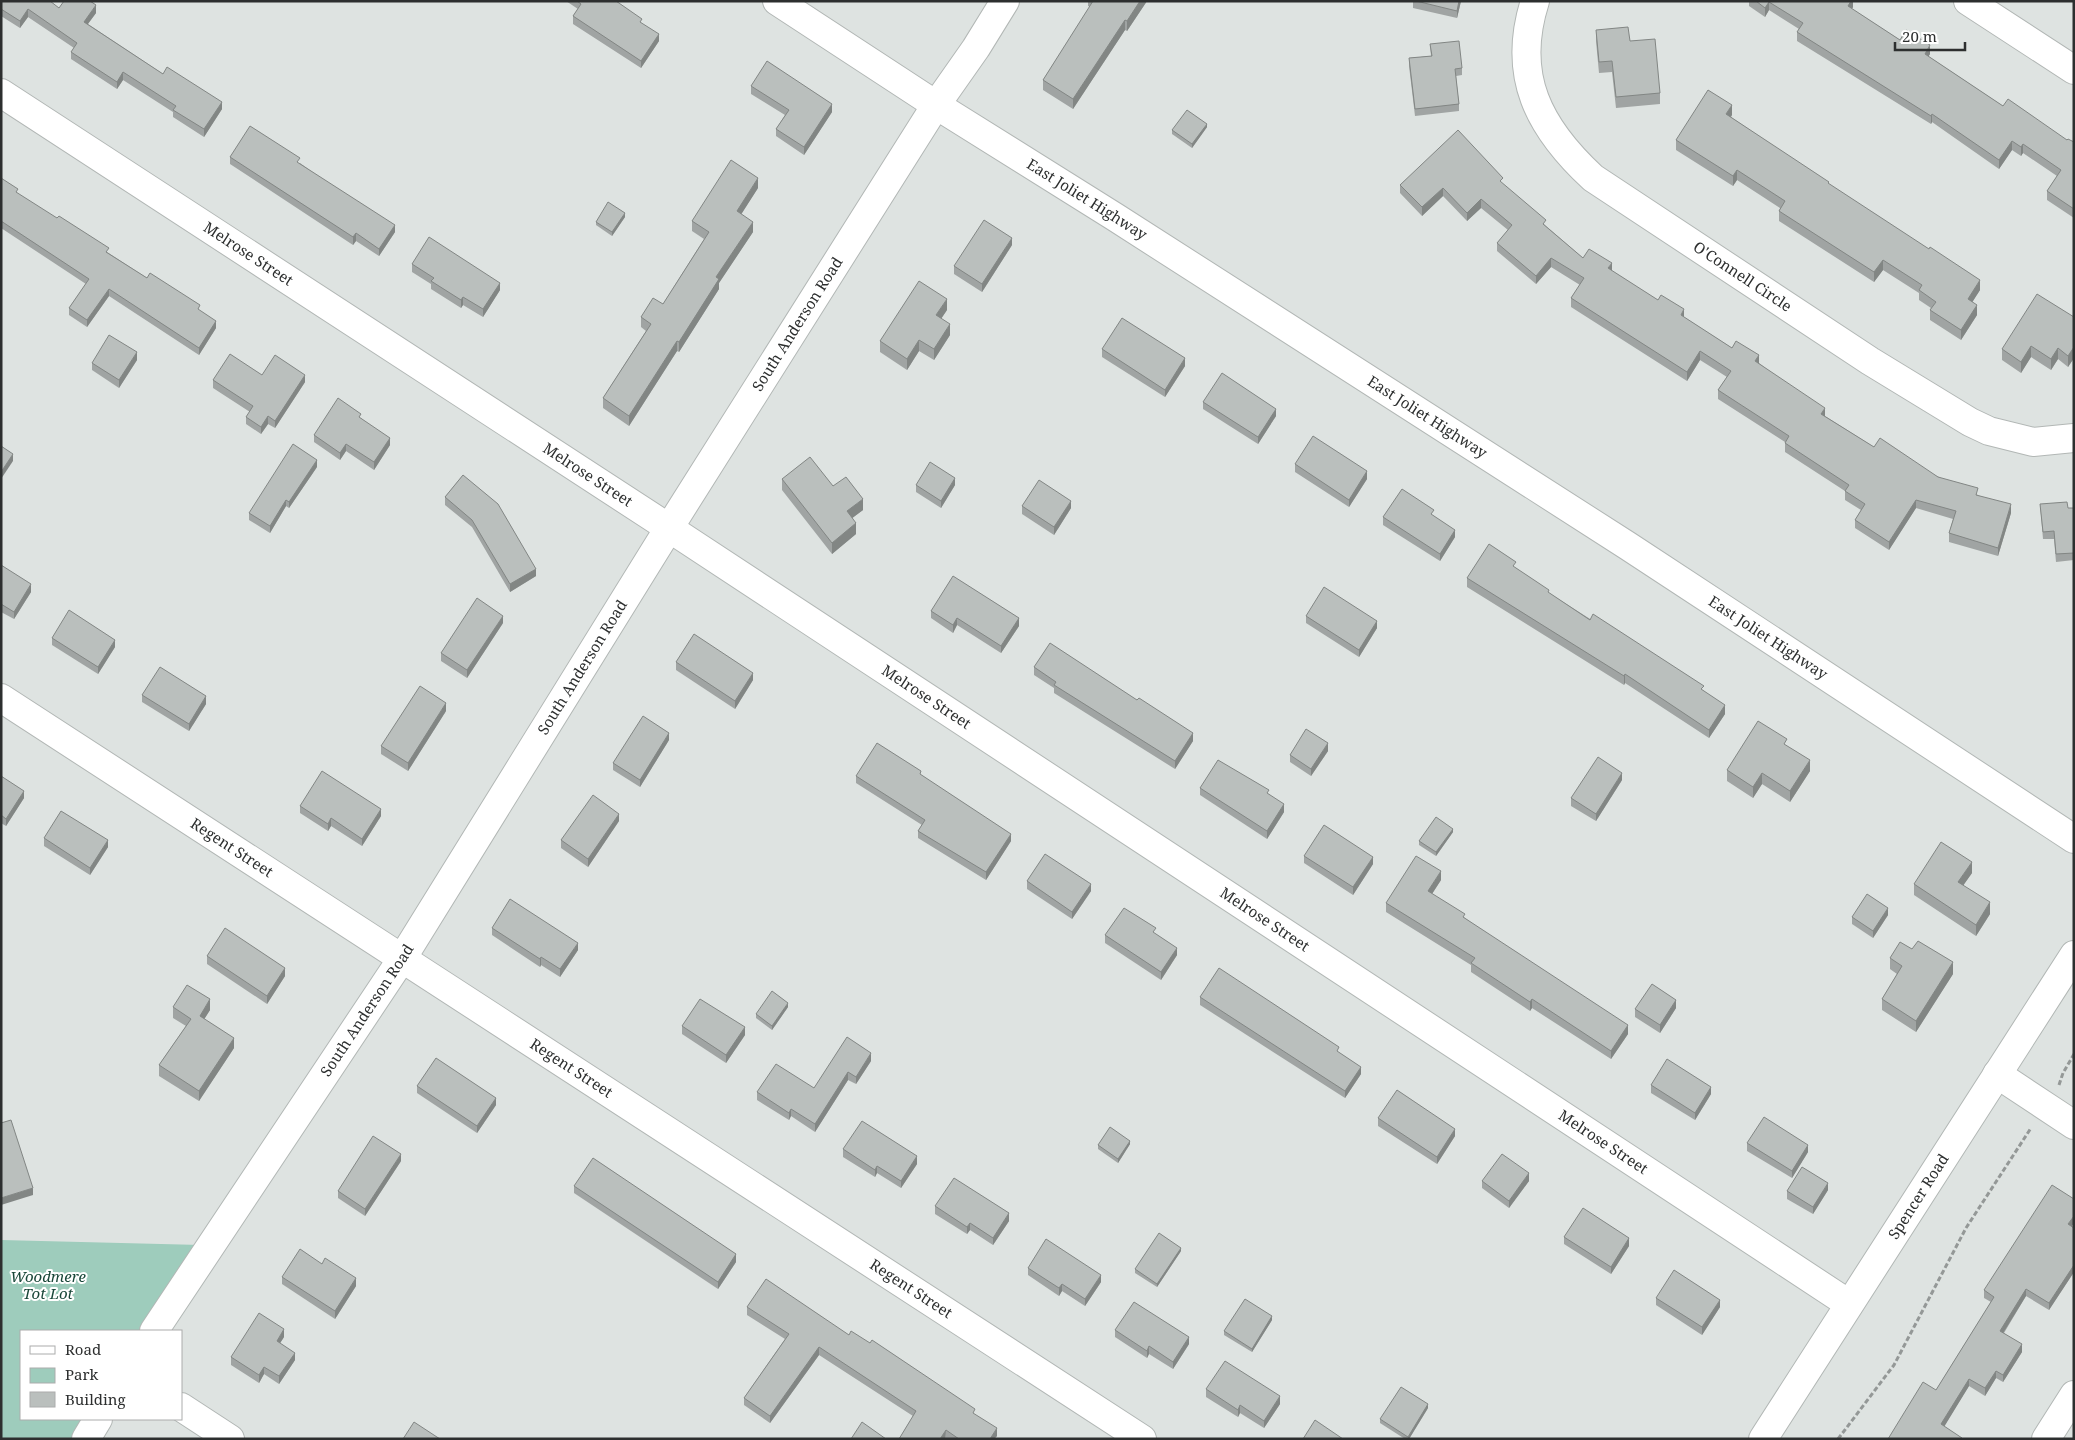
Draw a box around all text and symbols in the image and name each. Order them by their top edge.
scale bar [1895,20,1965,52]
text: 20 m [1902,26,1937,46]
street label: East Joliet Highway [1023,153,1152,244]
street label: Melrose Street [200,217,297,290]
street label: O'Connell Circle [1690,236,1796,316]
street label: South Anderson Road [747,253,847,395]
street label: East Joliet Highway [1364,371,1492,462]
street label: Melrose Street [539,438,637,511]
street label: East Joliet Highway [1705,591,1832,684]
street label: South Anderson Road [532,596,631,738]
street label: Melrose Street [878,660,975,733]
street label: Regent Street [187,813,277,881]
street label: Melrose Street [1217,882,1314,956]
street label: South Anderson Road [315,940,418,1080]
street label: Regent Street [527,1033,617,1102]
street label: Melrose Street [1555,1105,1652,1178]
street label: Spencer Road [1883,1150,1953,1243]
street label: Regent Street [866,1254,957,1322]
park label: Woodmere Tot Lot [10,1266,86,1303]
legend [20,1330,182,1420]
text: Road [65,1339,101,1359]
text: Park [65,1364,99,1384]
text: Building [65,1389,126,1409]

